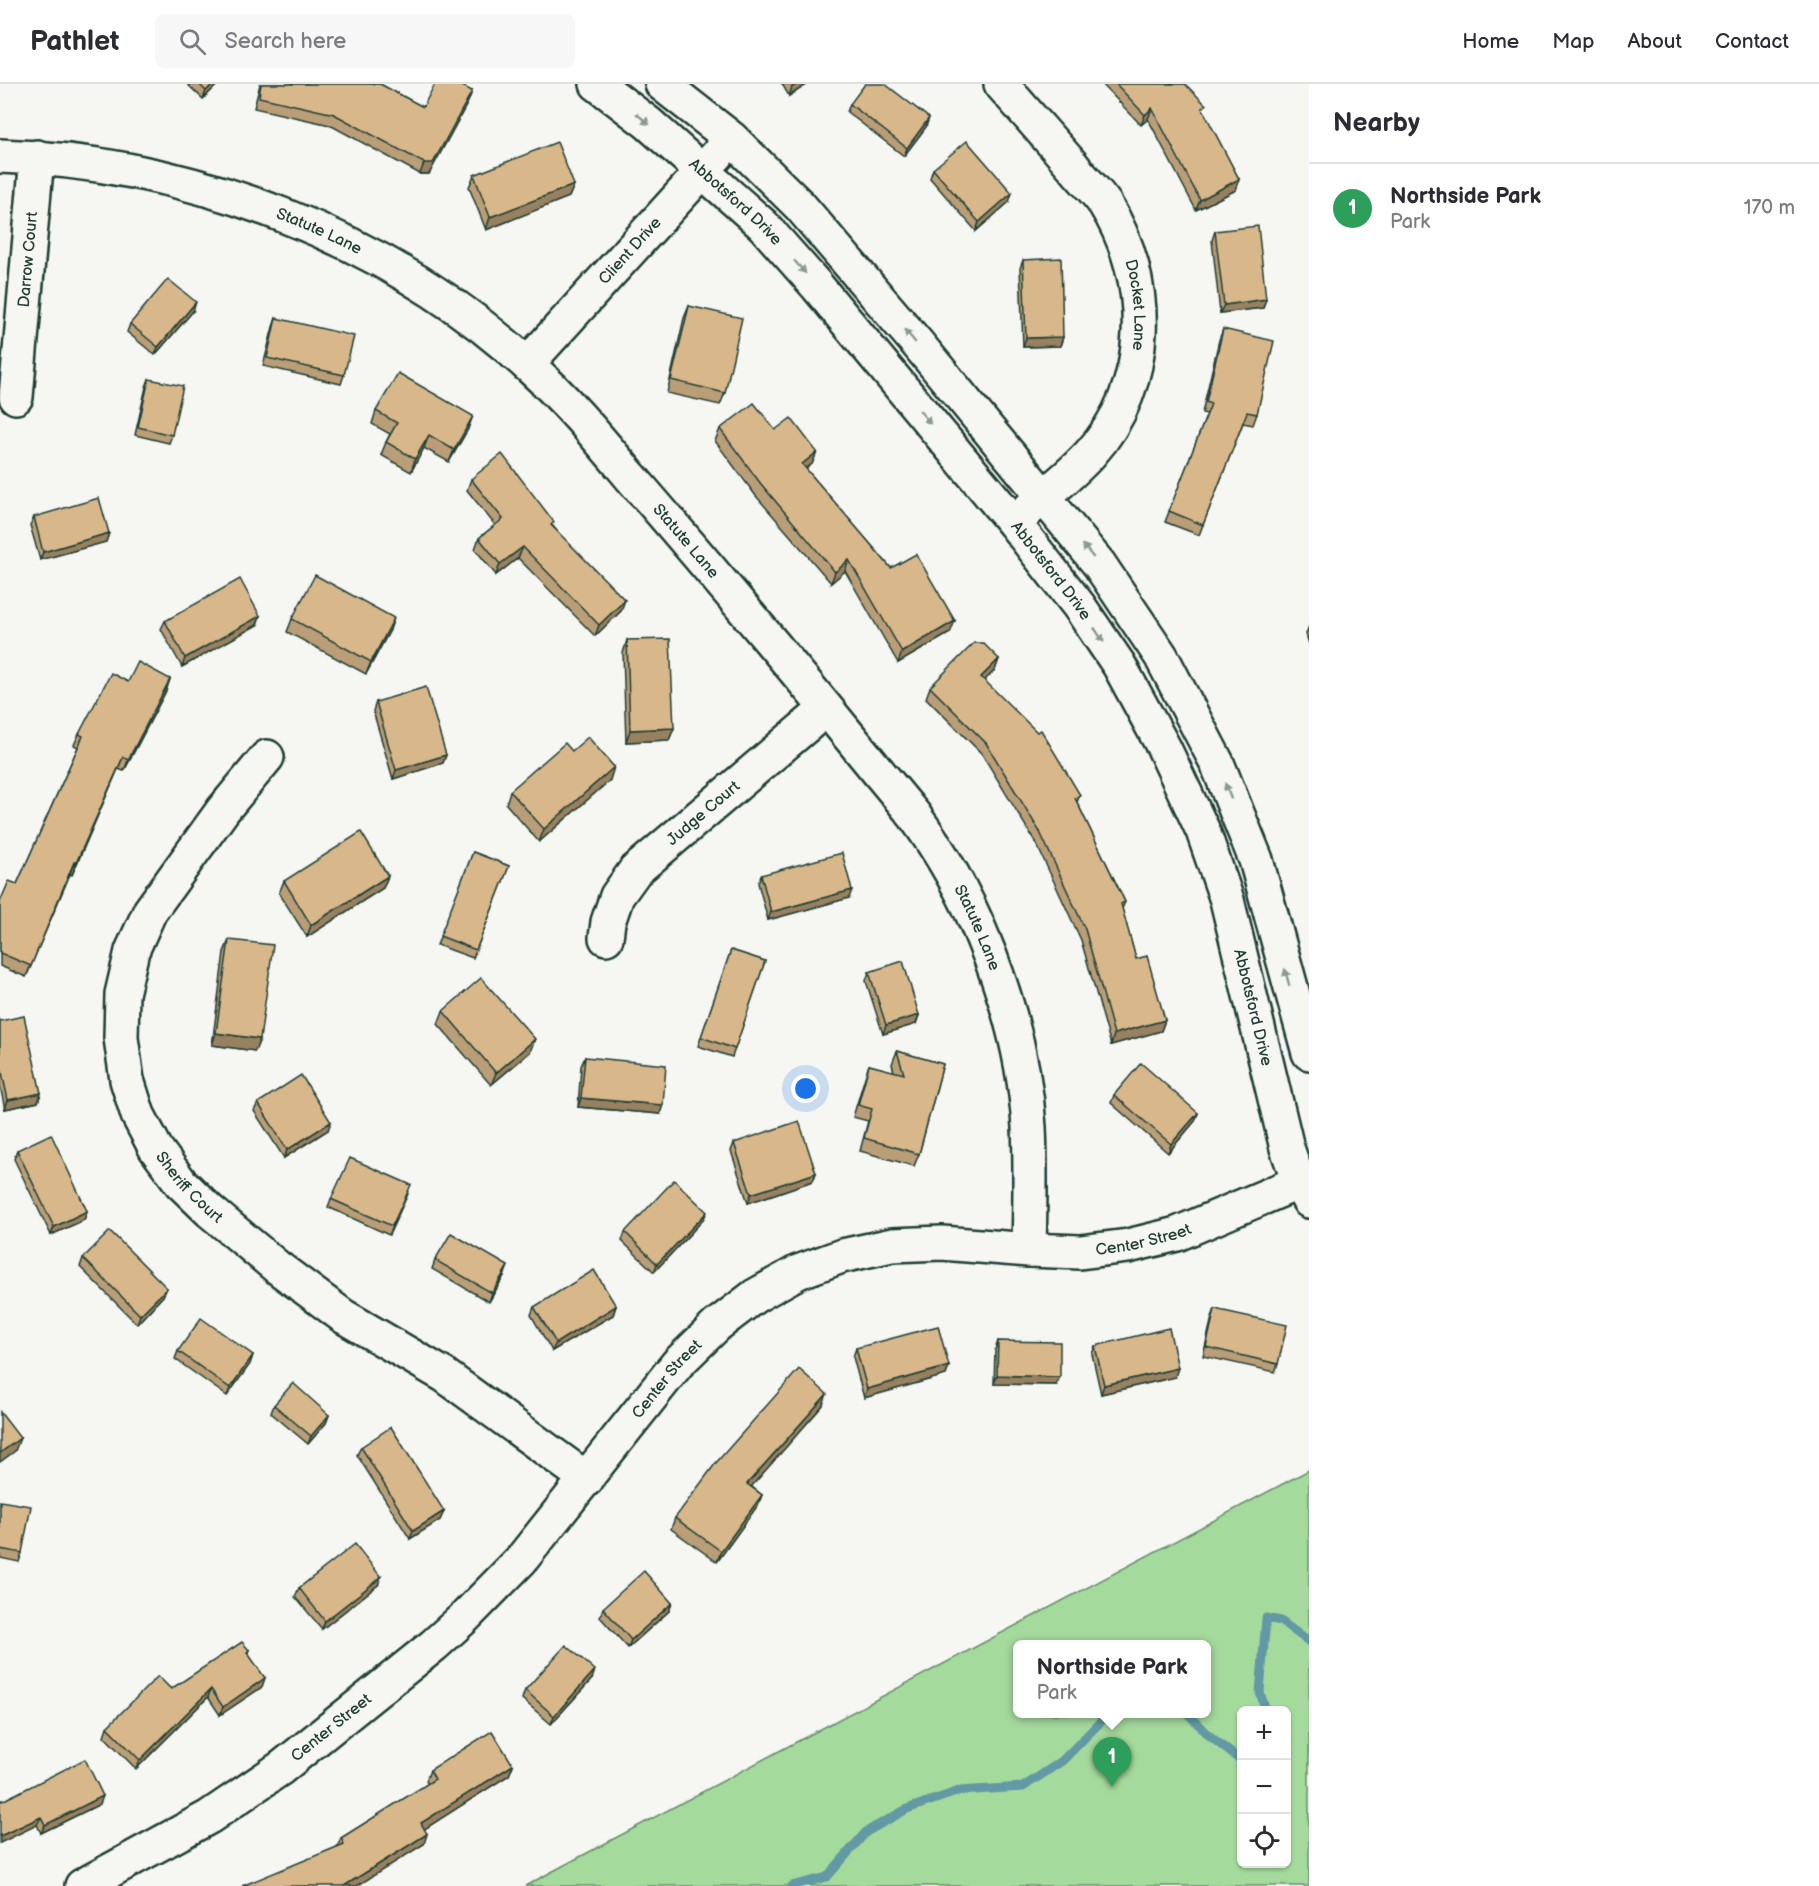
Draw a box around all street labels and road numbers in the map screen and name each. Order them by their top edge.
street label: Abbotsford Drive [685,154,786,250]
street label: Statute Lane [274,204,366,259]
street label: Darrow Court [14,211,42,308]
street label: Client Drive [595,213,666,288]
street label: Docket Lane [1121,257,1149,352]
street label: Statute Lane [649,500,723,582]
street label: Abbotsford Drive [1007,518,1095,624]
street label: Judge Court [663,777,744,849]
street label: Statute Lane [950,882,1004,974]
street label: Abbotsford Drive [1230,947,1276,1068]
street label: Sheriff Court [152,1148,227,1227]
street label: Center Street [1094,1220,1194,1259]
street label: Center Street [628,1336,706,1422]
street label: Center Street [287,1690,375,1766]

